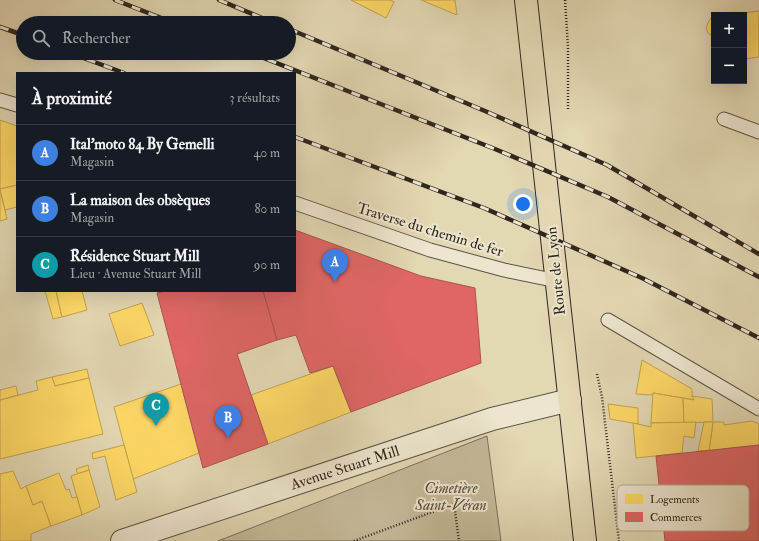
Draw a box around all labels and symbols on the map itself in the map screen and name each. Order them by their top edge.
your location [513,194,533,214]
street label: Traverse du chemin de fer [354,199,506,261]
street label: Route de Lyon [542,226,570,316]
pin: A [322,249,348,282]
pin: C [143,393,169,426]
pin: B [215,405,241,438]
street label: Avenue Stuart Mill [287,441,402,495]
park label: Cimetière Saint-Véran [414,479,487,515]
legend [617,485,749,531]
text: Logements [650,493,700,506]
text: Commerces [650,511,702,524]

